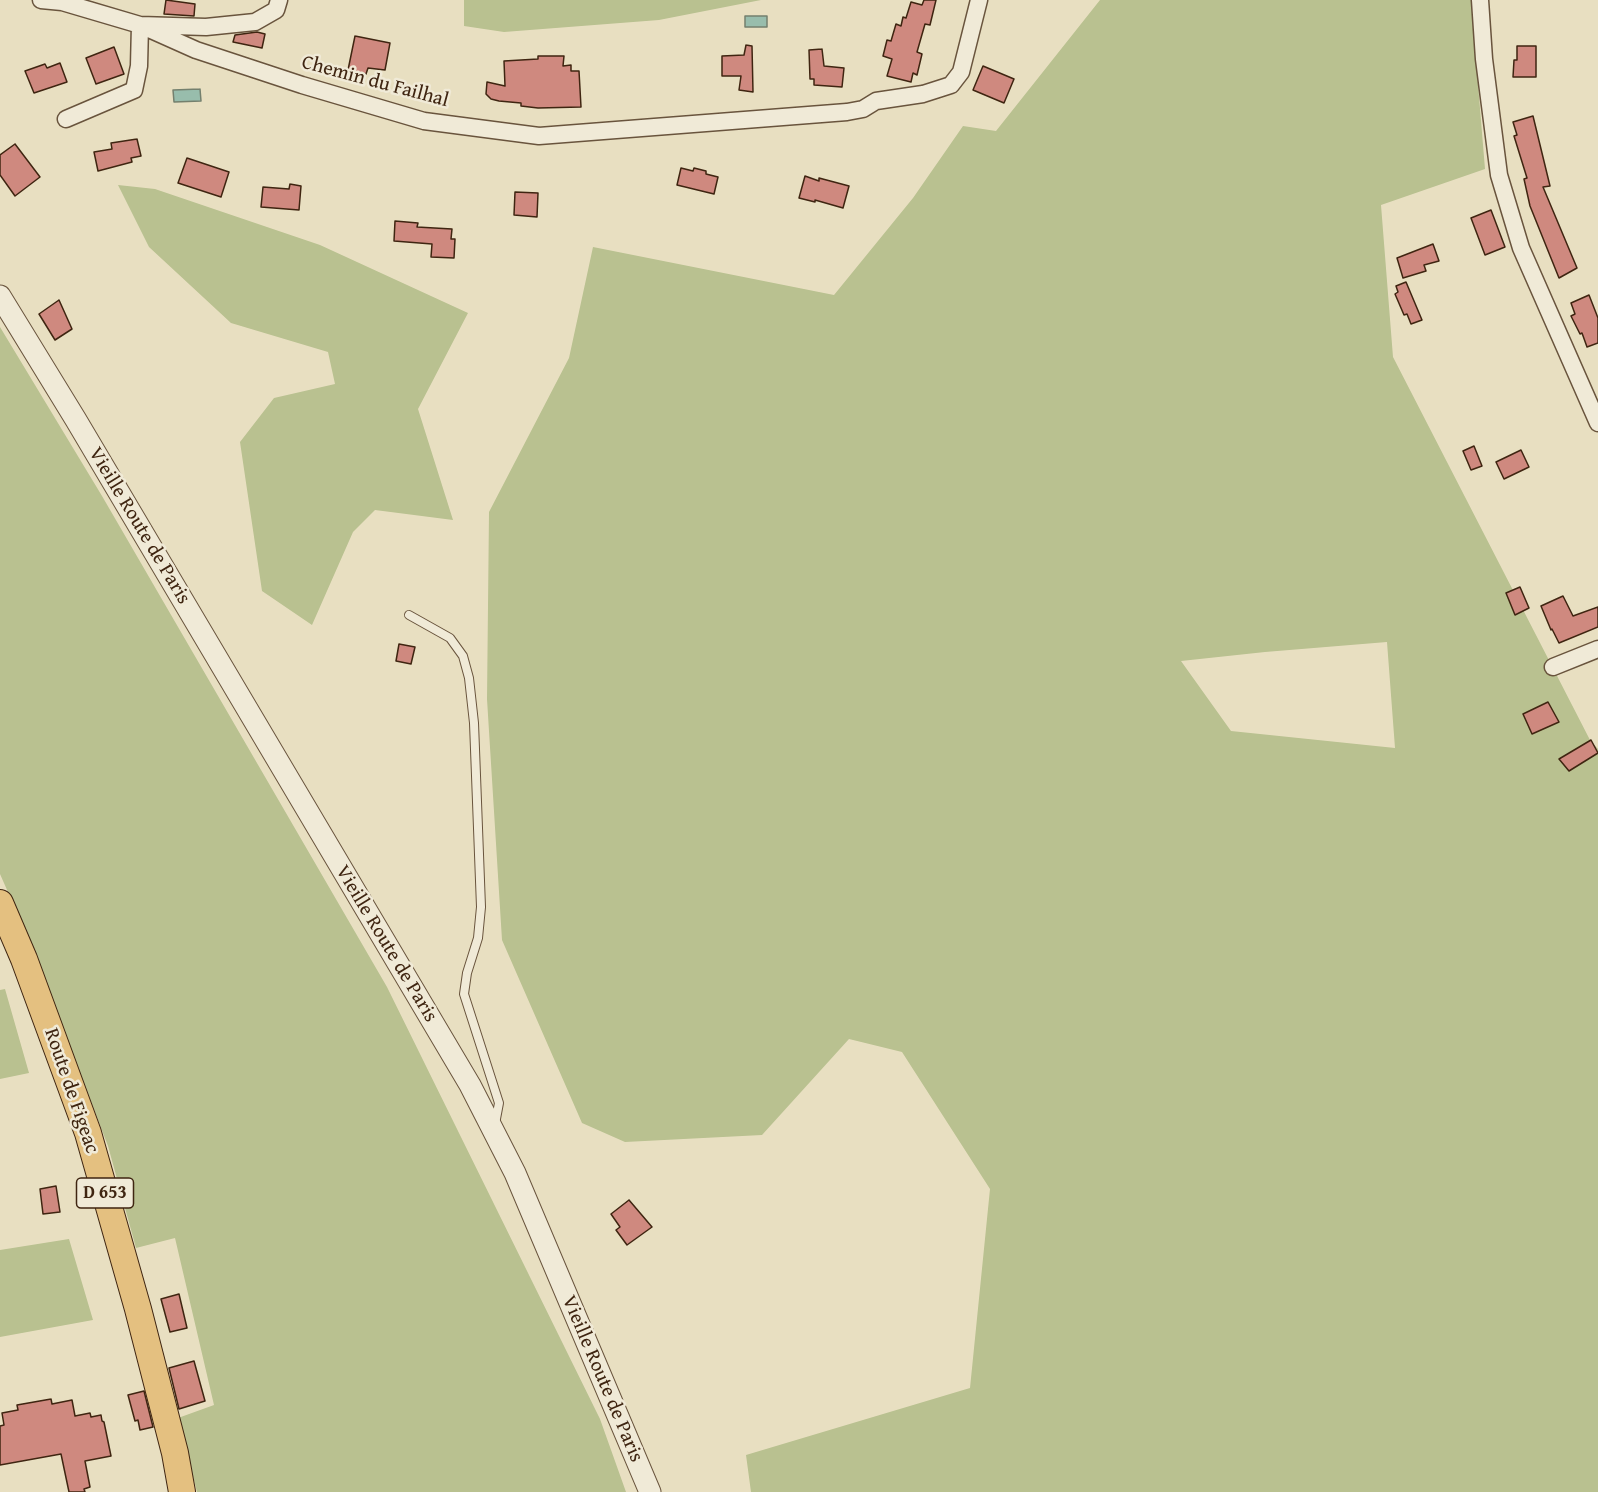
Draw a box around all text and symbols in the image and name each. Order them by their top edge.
street label: Chemin du Failhal [299,51,451,113]
street label: Vieille Route de Paris [83,443,195,609]
street label: Vieille Route de Paris [330,861,442,1027]
street label: Route de Figeac [38,1025,104,1157]
road number: D 653 [76,1178,134,1208]
street label: Vieille Route de Paris [556,1292,648,1466]

